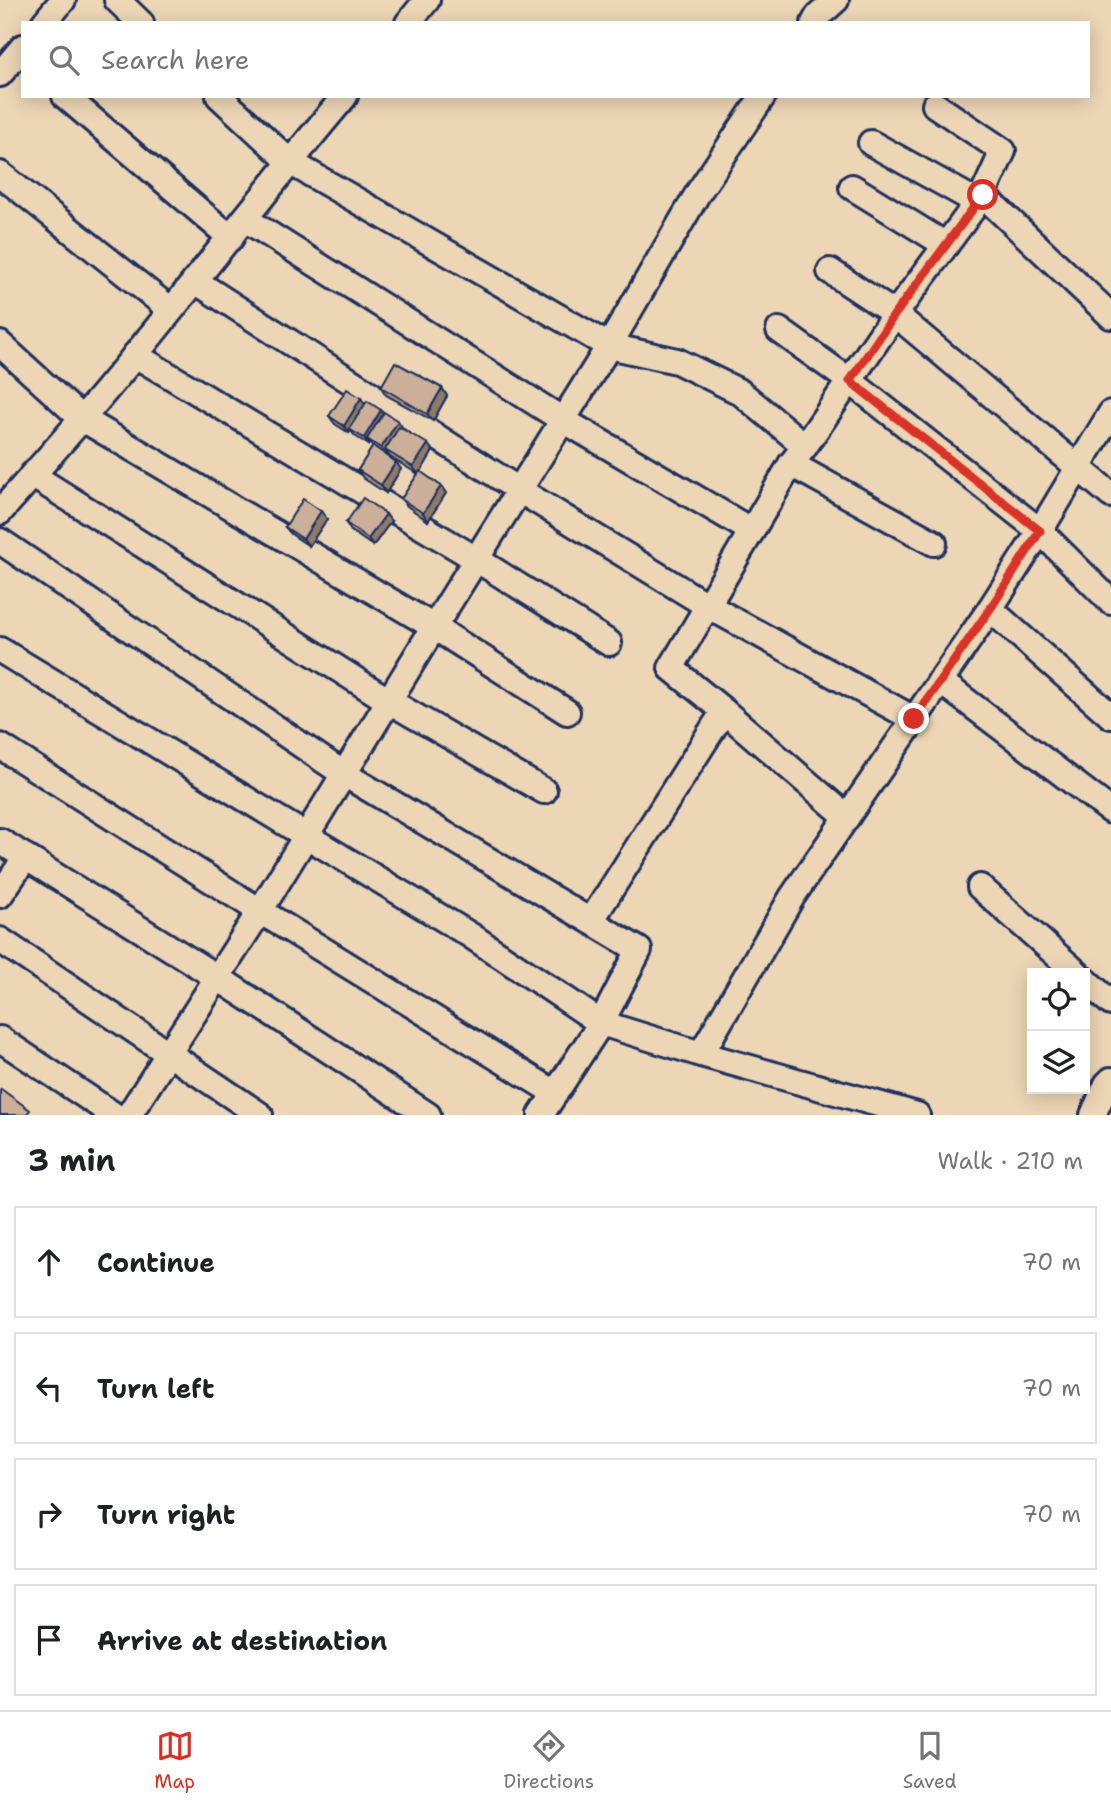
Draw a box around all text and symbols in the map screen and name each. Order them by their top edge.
search box [21,21,1090,98]
icon: search [45,41,83,79]
text: Search here [101,42,250,77]
route start [967,179,998,210]
route end [898,703,929,734]
map controls [1027,968,1090,1094]
button: locate [1027,968,1090,1031]
button: layers [1027,1031,1090,1094]
text: 3 min [28,1140,115,1181]
text: Walk · 210 m [938,1146,1083,1176]
icon: ahead [30,1243,68,1281]
text: Continue [97,1245,215,1280]
text: 70 m [1022,1247,1081,1277]
icon: left [30,1369,68,1407]
text: Turn left [97,1371,214,1406]
text: 70 m [1022,1373,1081,1403]
icon: right [30,1495,68,1533]
text: Turn right [97,1497,235,1532]
text: 70 m [1022,1499,1081,1529]
icon: arrive [30,1621,68,1659]
text: Arrive at destination [97,1623,387,1658]
tab: Map [154,1727,195,1794]
tab: Directions [504,1727,594,1794]
tab: Saved [903,1727,957,1794]

